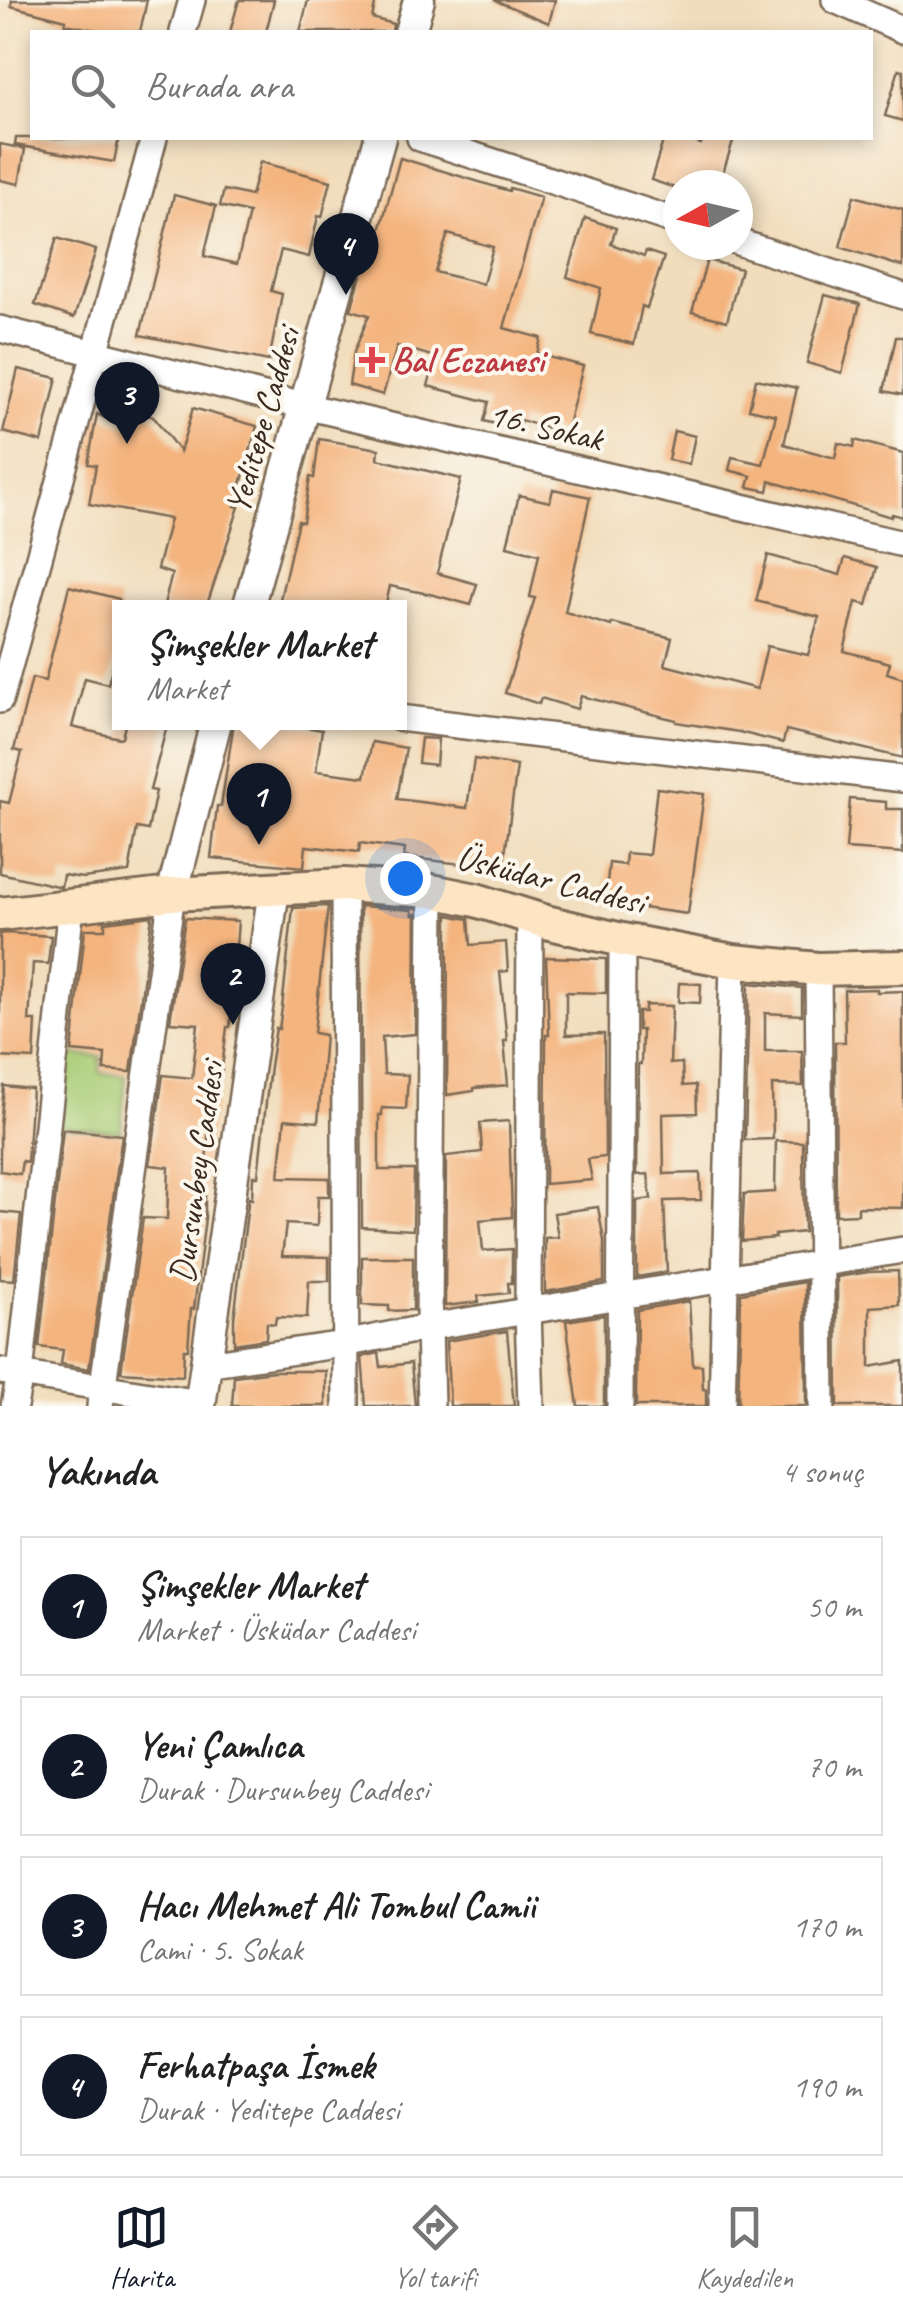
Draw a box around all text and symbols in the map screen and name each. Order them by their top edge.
search box [30,30,873,140]
icon: search [65,58,120,113]
text: Burada ara [145,62,293,109]
north arrow [663,170,753,260]
pin: 4 [314,212,378,295]
street label: Yeditepe Caddesi [215,318,312,518]
place label: Bal Eczanesi [392,338,548,383]
marker: Bal Eczanesi [361,349,383,371]
pin: 3 [94,362,160,444]
street label: 16. Sokak [485,392,609,462]
popup [112,600,407,730]
text: Şimşekler Market [146,621,373,668]
text: Market [146,668,227,709]
pin: 1 [226,762,292,845]
street label: Üsküdar Caddesi [452,834,654,926]
your location [380,853,431,904]
pin: 2 [200,942,266,1025]
street label: Dursunbey Caddesi [159,1054,235,1285]
text: Yakında [40,1445,155,1498]
text: 4 sonuç [781,1451,863,1492]
text: Şimşekler Market [137,1562,364,1609]
text: 1 [67,1586,82,1627]
text: 50 m [807,1586,861,1627]
text: Market · Üsküdar Caddesi [137,1609,416,1650]
text: Yeni Çamlıca [137,1722,302,1769]
text: 2 [67,1746,82,1787]
text: 70 m [807,1746,861,1787]
text: Durak · Dursunbey Caddesi [137,1769,428,1810]
text: Hacı Mehmet Ali Tombul Camii [137,1882,535,1929]
text: 3 [67,1906,82,1947]
text: 170 m [792,1906,861,1947]
text: Cami · 5. Sokak [137,1929,303,1970]
text: Ferhatpaşa İsmek [137,2042,374,2089]
text: 4 [67,2066,82,2107]
text: 190 m [792,2066,861,2107]
text: Durak · Yeditepe Caddesi [137,2089,400,2130]
tab: Harita [110,2200,174,2295]
tab: Yol tarifi [394,2200,476,2295]
tab: Kaydedilen [696,2200,793,2295]

